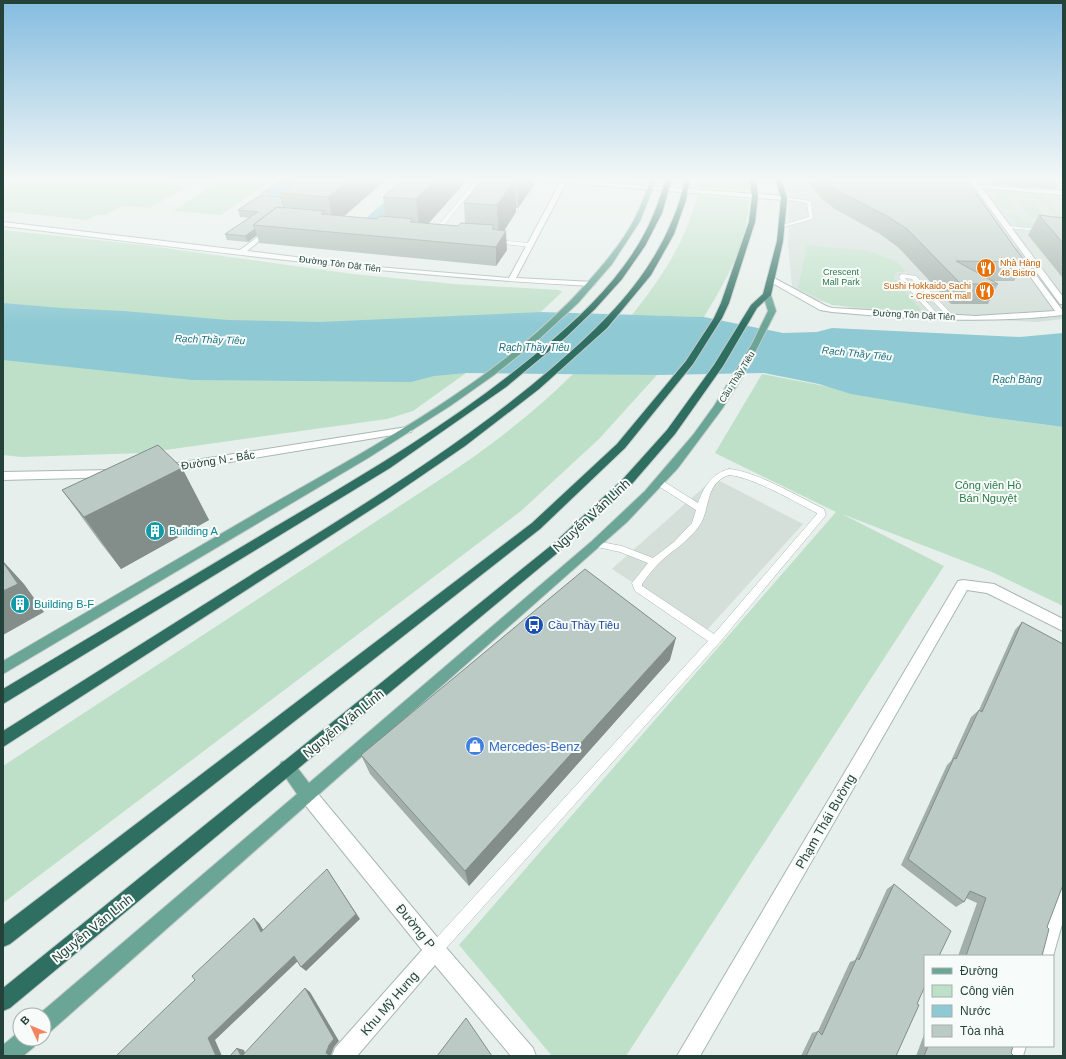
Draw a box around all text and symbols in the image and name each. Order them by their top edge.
street label: Đường Tôn Dật Tiên [299,254,381,274]
restaurant icon: Nhà Hàng 48 Bistro [975,257,997,279]
place label: Nhà Hàng 48 Bistro [1000,258,1041,278]
park label: Crescent Mall Park [822,267,860,287]
restaurant icon: Sushi Hokkaido Sachi - Crescent mall [974,280,996,302]
place label: Sushi Hokkaido Sachi - Crescent mall [883,281,971,301]
street label: Đường Tôn Dật Tiên [873,308,955,322]
water label: Rạch Thầy Tiêu [175,333,246,346]
water label: Rạch Thầy Tiêu [499,342,570,353]
water label: Rạch Thầy Tiêu [821,344,893,363]
street label: Cầu Thầy Tiêu [717,350,757,404]
water label: Rạch Bàng [992,374,1042,385]
street label: Đường N - Bắc [180,448,256,472]
street label: Nguyễn Văn Linh [550,476,633,555]
park label: Công viên Hồ Bán Nguyệt [955,479,1021,504]
building icon: Building A [144,520,166,542]
place label: Building A [169,525,219,537]
building icon: Building B-F [9,593,31,615]
place label: Building B-F [34,598,94,610]
bus stop icon: Cầu Thầy Tiêu [523,614,545,636]
place label: Cầu Thầy Tiêu [548,619,619,631]
street label: Nguyễn Văn Linh [300,686,387,761]
shop icon: Mercedes-Benz [464,735,486,757]
place label: Mercedes-Benz [489,739,580,754]
street label: Phạm Thái Bường [792,771,859,871]
street label: Nguyễn Văn Linh [49,891,136,966]
street label: Đường P [393,901,438,952]
legend [924,955,1054,1047]
text: Đường [960,964,998,978]
street label: Khu Mỹ Hưng [357,968,421,1039]
text: Công viên [960,984,1014,998]
text: Nước [960,1004,991,1018]
north arrow [12,1007,52,1047]
text: B [18,1013,32,1027]
text: Tòa nhà [960,1024,1004,1038]

